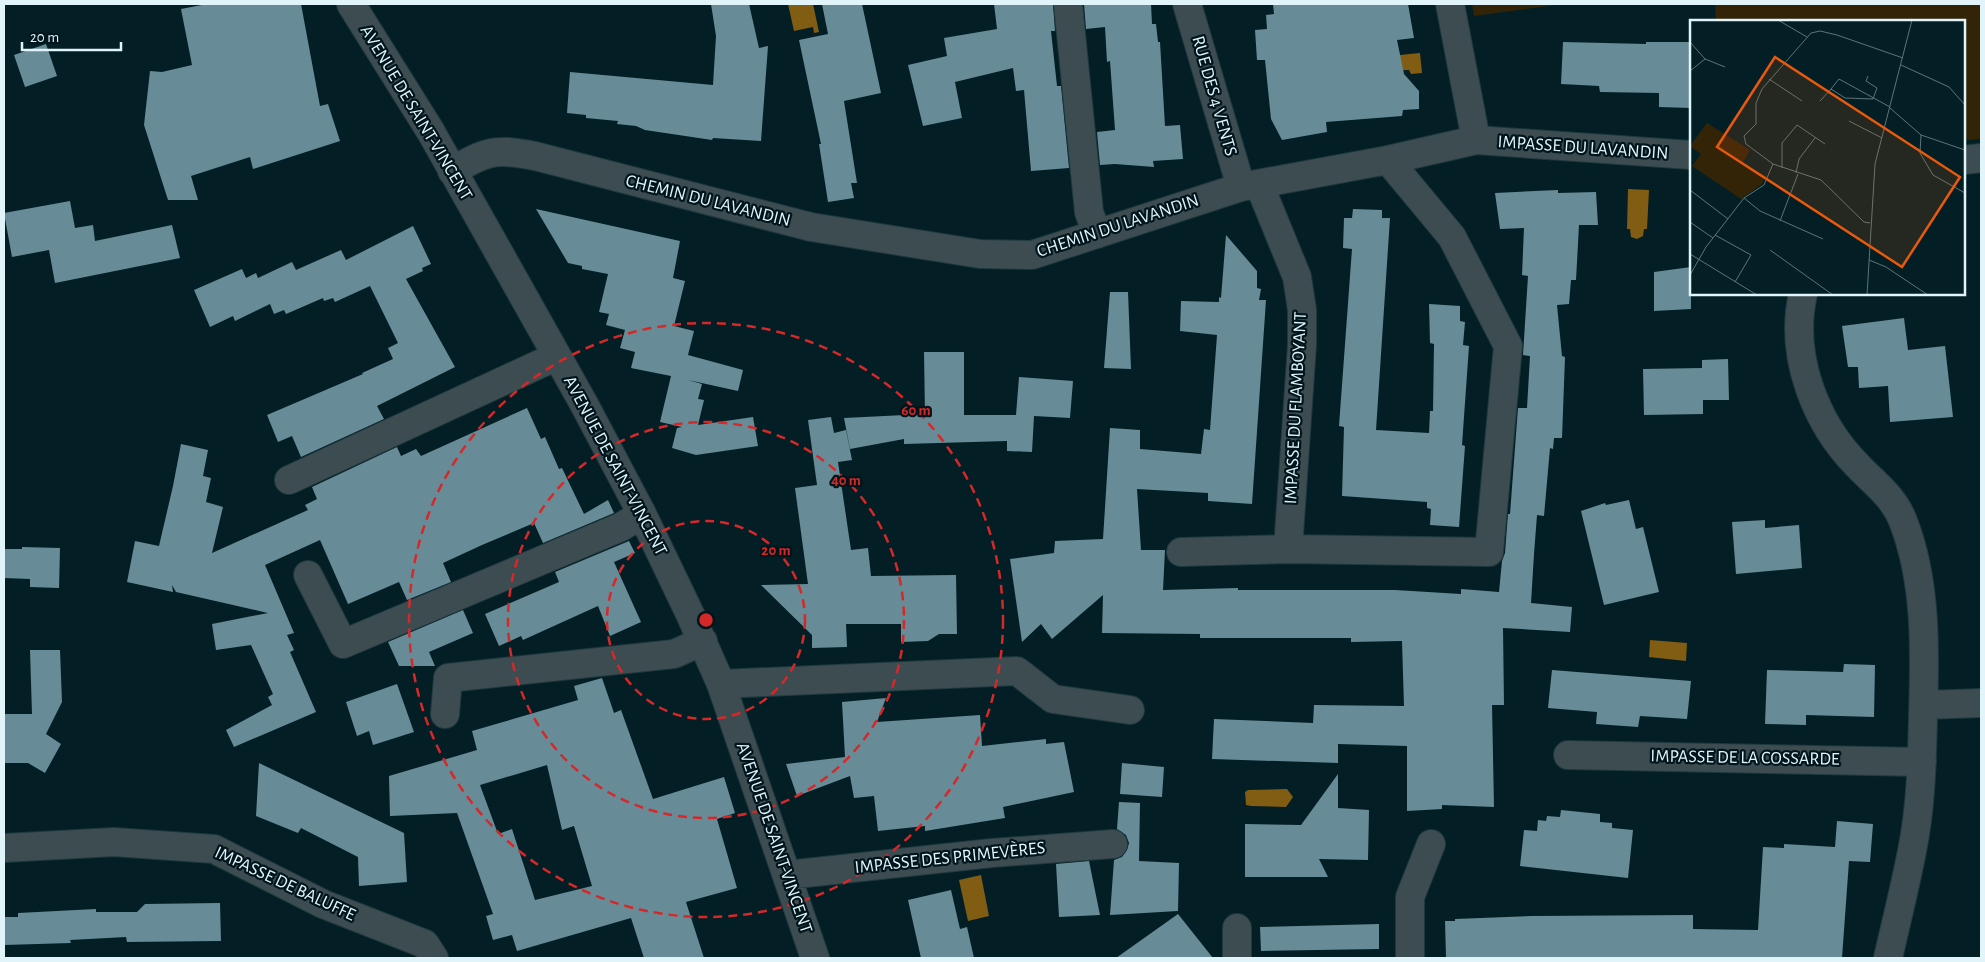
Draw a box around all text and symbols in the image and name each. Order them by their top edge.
scale bar [22,20,121,52]
inset map [1690,20,1965,295]
street label: AVENUE DE SAINT-VINCENT [357,22,475,204]
text: 20 m [30,30,59,45]
street label: RUE DES 4 VENTS [1188,34,1240,158]
street label: IMPASSE DU LAVANDIN [1497,133,1669,163]
street label: CHEMIN DU LAVANDIN [624,172,792,230]
street label: CHEMIN DU LAVANDIN [1035,191,1201,261]
street label: IMPASSE DU FLAMBOYANT [1282,311,1310,505]
street label: AVENUE DE SAINT-VINCENT [560,373,670,559]
text: 60 m [901,403,931,418]
text: 40 m [831,473,861,488]
text: 20 m [761,543,791,558]
centre of rings [697,611,715,629]
street label: AVENUE DE SAINT-VINCENT [733,740,815,936]
street label: IMPASSE DE LA COSSARDE [1650,747,1840,769]
street label: IMPASSE DES PRIMEVÈRES [854,836,1046,877]
street label: IMPASSE DE BALUFFE [212,844,358,925]

